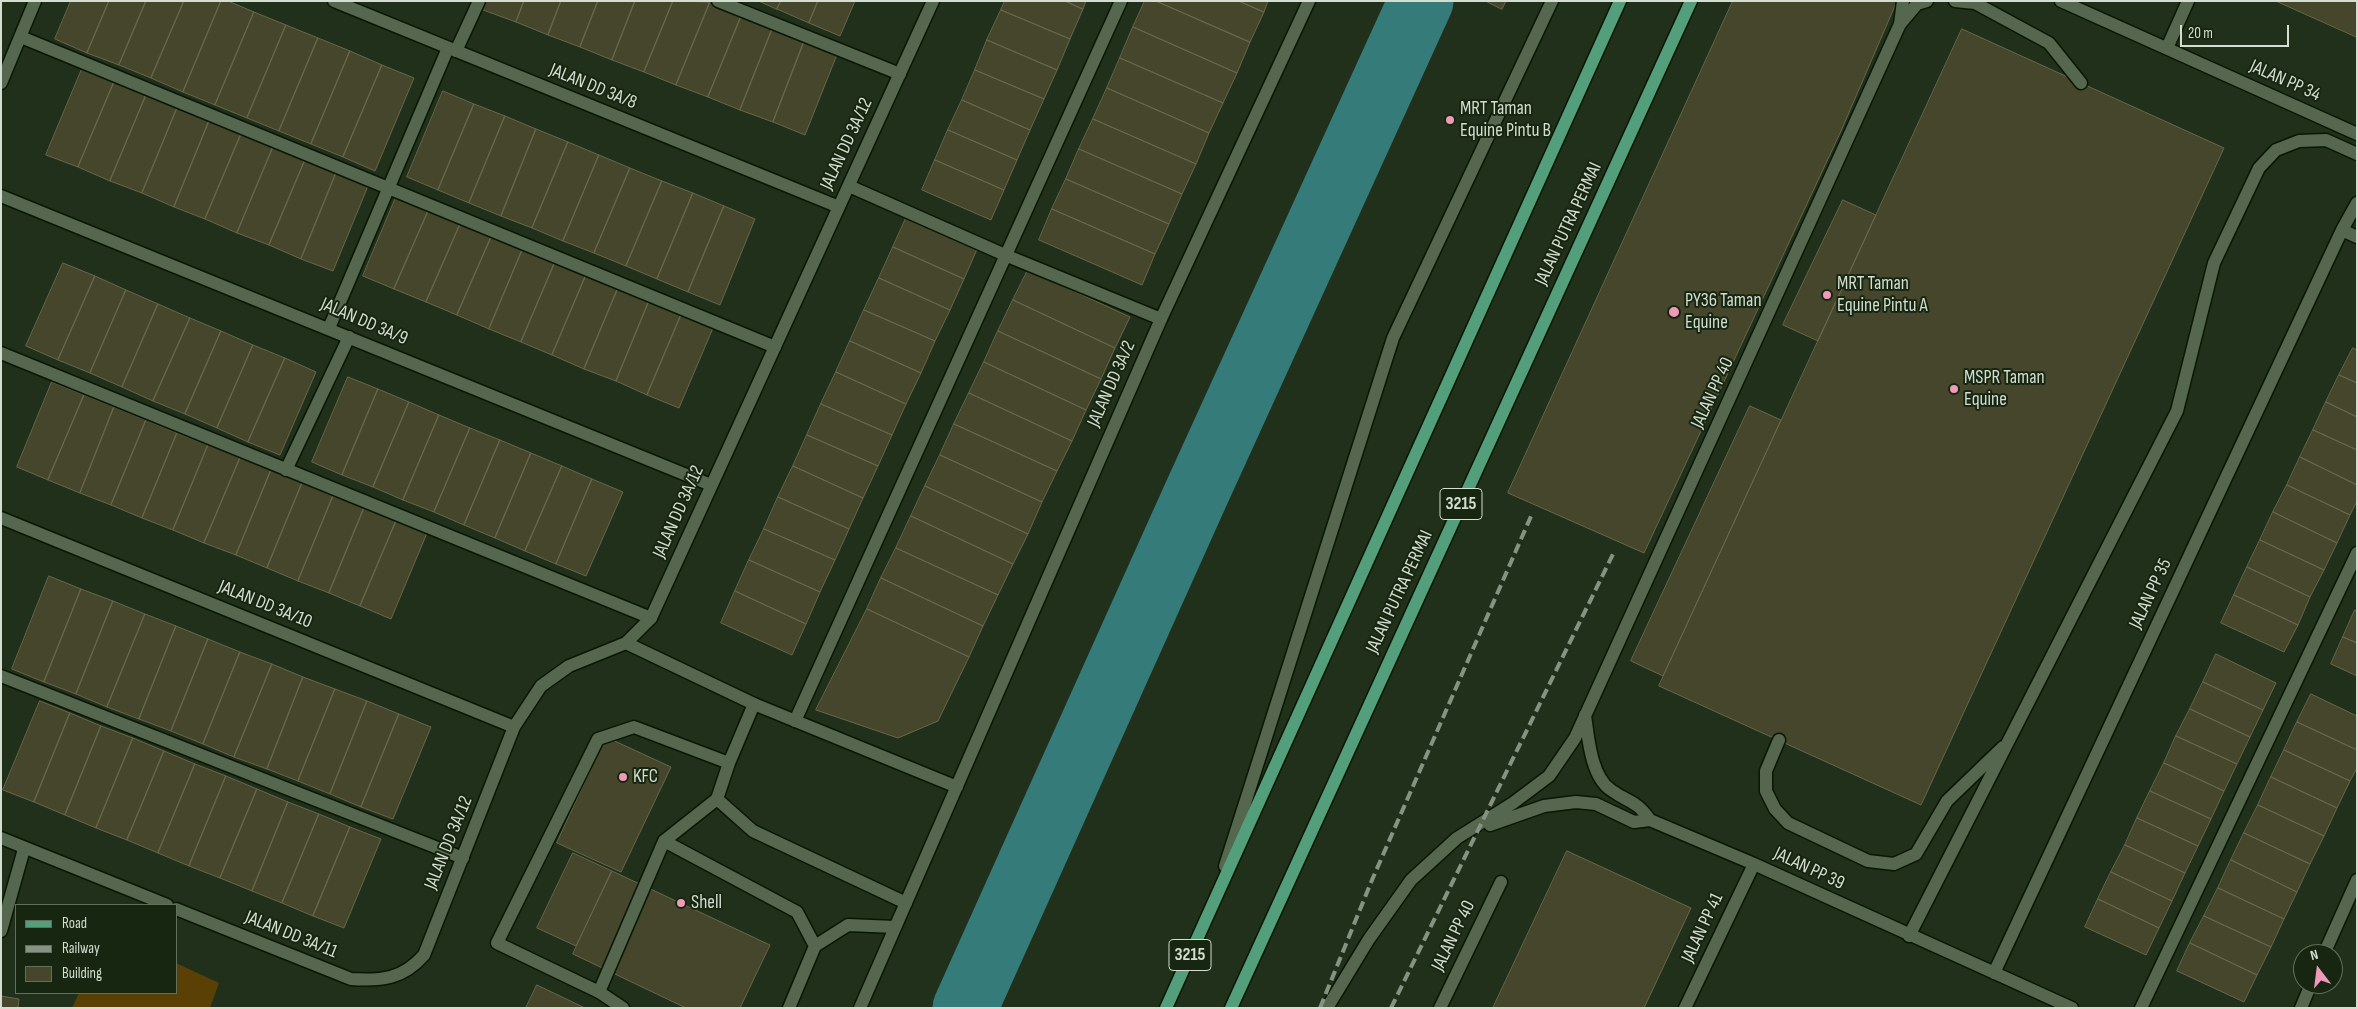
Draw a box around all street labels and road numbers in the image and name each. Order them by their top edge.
street label: JALAN PP 34 [2246,55,2324,107]
street label: JALAN DD 3A/8 [546,59,640,115]
street label: JALAN DD 3A/12 [816,94,878,194]
street label: JALAN PUTRA PERMAI [1531,159,1607,289]
street label: JALAN DD 3A/9 [317,293,411,351]
street label: JALAN DD 3A/2 [1083,337,1141,431]
street label: JALAN PP 40 [1687,354,1739,432]
street label: JALAN DD 3A/12 [649,462,709,562]
road number: 3215 [1440,488,1482,520]
street label: JALAN PUTRA PERMAI [1362,527,1438,657]
street label: JALAN PP 35 [2125,555,2177,633]
street label: JALAN DD 3A/10 [215,576,315,634]
street label: JALAN DD 3A/12 [420,793,478,893]
street label: JALAN PP 39 [1770,843,1848,895]
street label: JALAN PP 41 [1677,890,1729,966]
street label: JALAN PP 40 [1427,897,1481,975]
street label: JALAN DD 3A/11 [242,906,340,964]
road number: 3215 [1169,940,1211,970]

